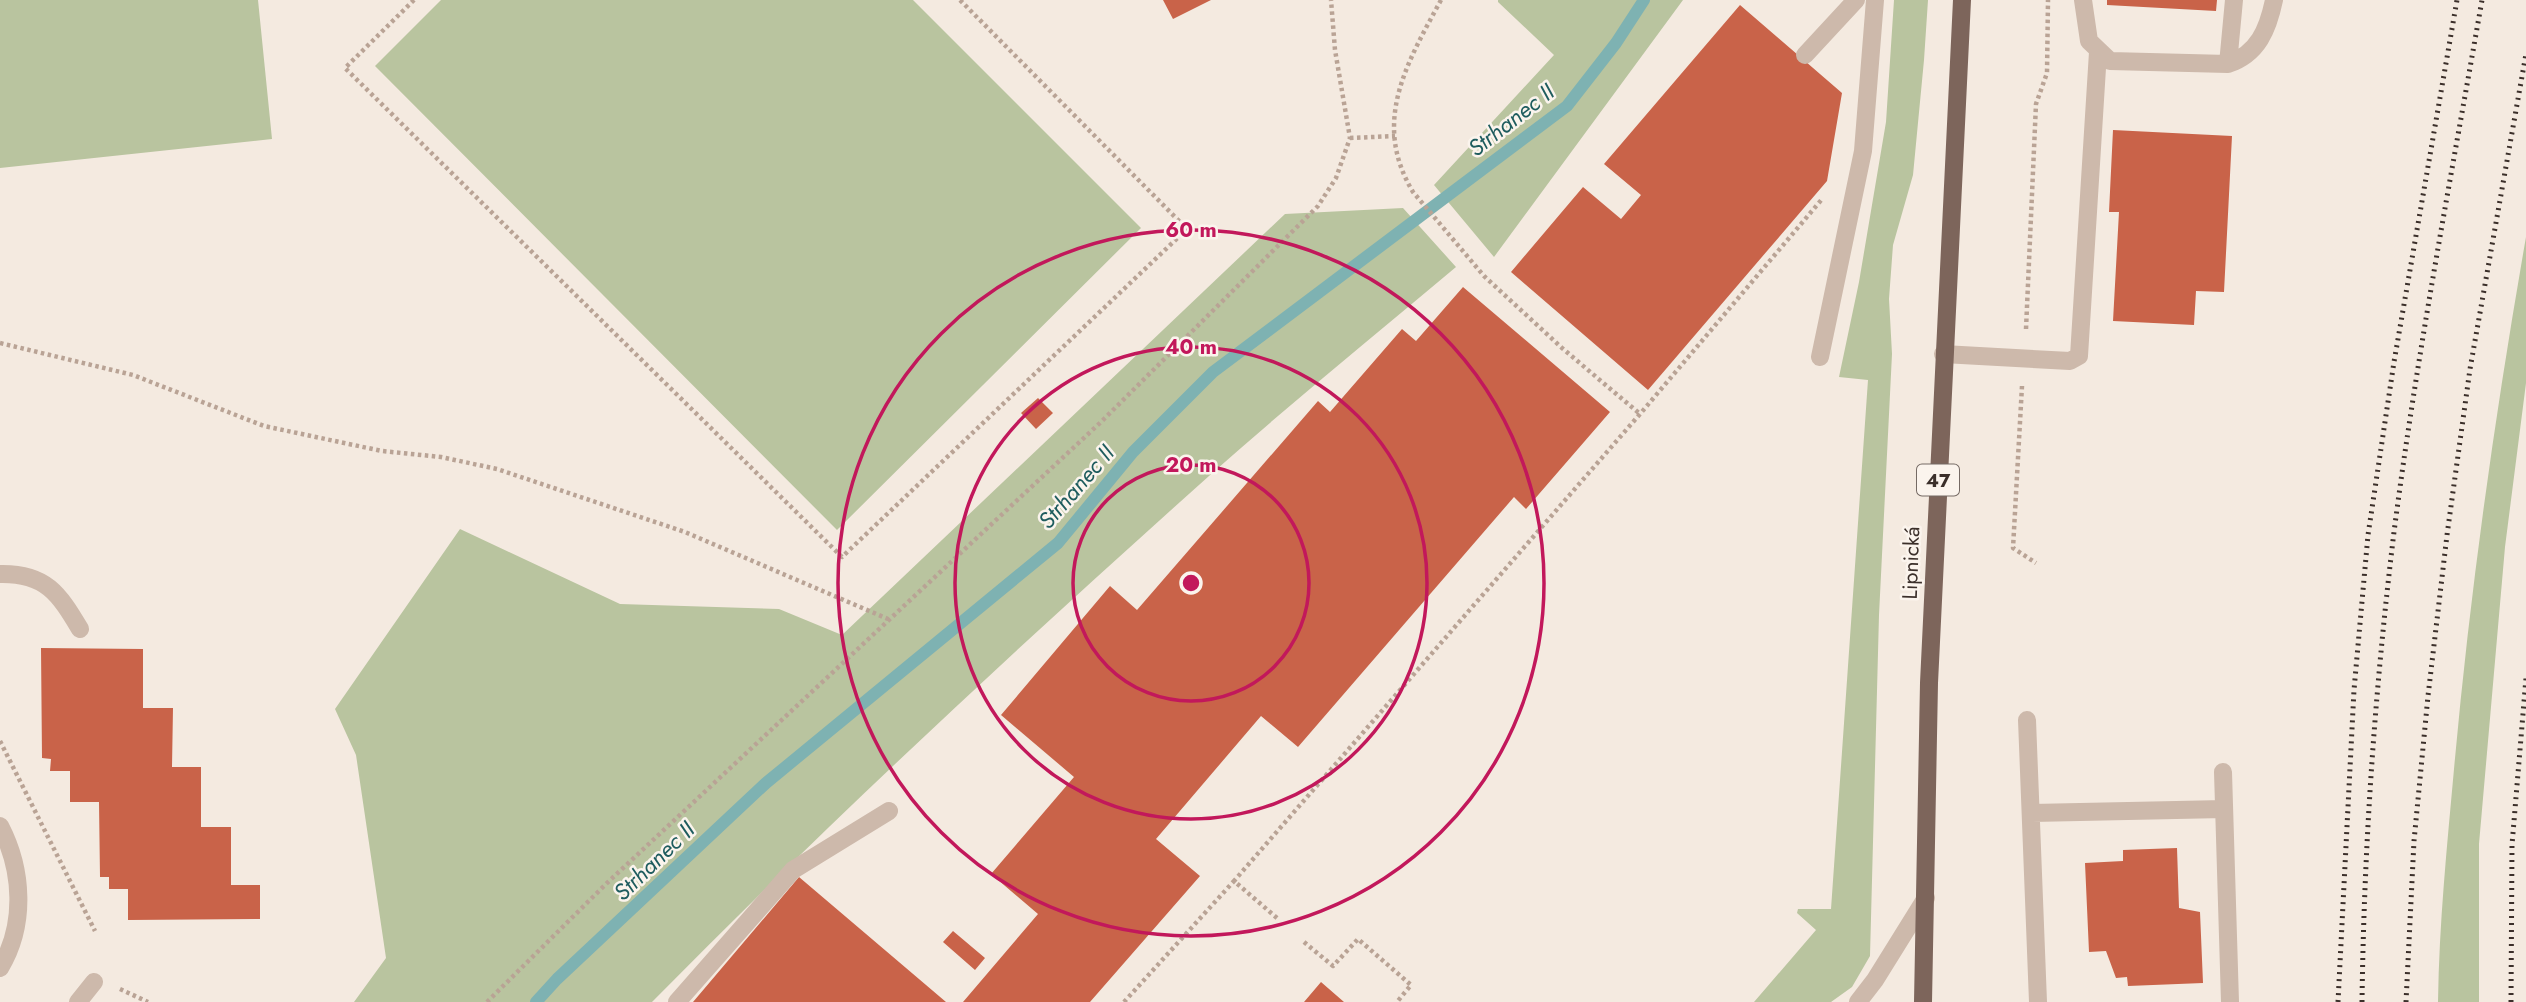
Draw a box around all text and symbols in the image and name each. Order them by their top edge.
water label: Strhanec II [1461,75,1562,165]
text: 60 m [1165,215,1217,245]
text: 40 m [1165,332,1217,362]
water label: Strhanec II [1030,437,1122,536]
text: 20 m [1165,450,1217,480]
road number: 47 [1917,464,1959,495]
street label: Lipnická [1895,526,1927,600]
centre of rings [1179,571,1203,595]
water label: Strhanec II [606,813,703,908]

